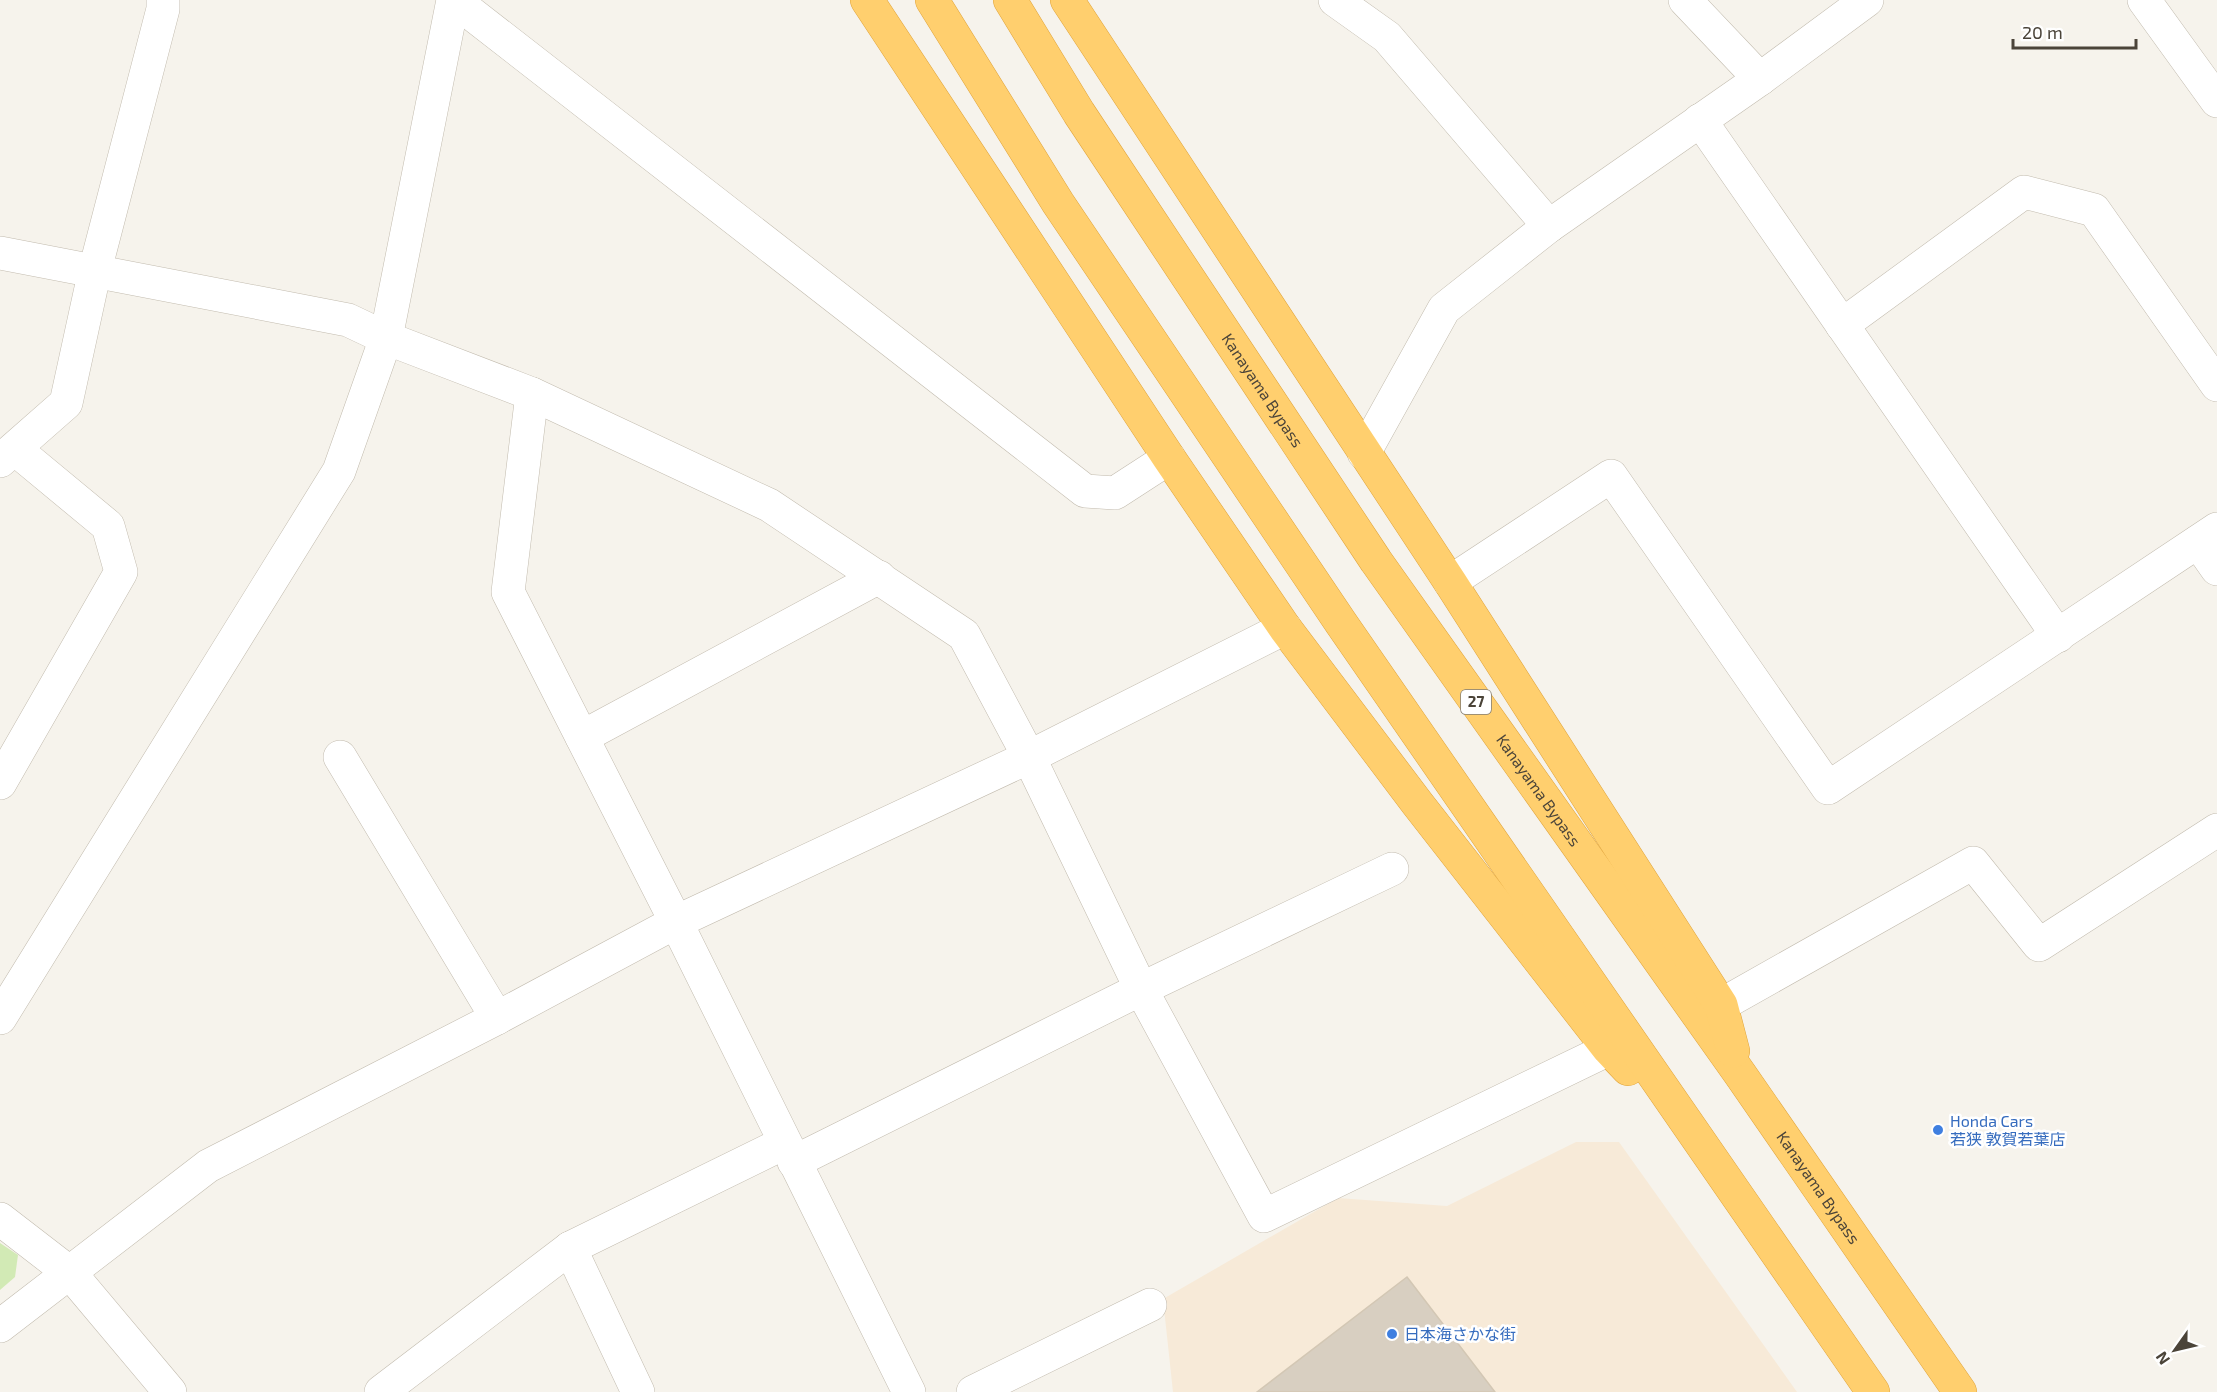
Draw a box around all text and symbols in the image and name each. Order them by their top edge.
scale bar [2013,12,2136,50]
text: 20 m [2022,21,2063,43]
street label: Kanayama Bypass [1219,329,1308,450]
road number: 27 [1461,690,1491,714]
street label: Kanayama Bypass [1493,730,1585,850]
place label: Honda Cars 若狭 敦賀若葉店 [1950,1111,2066,1148]
marker: Honda Cars 若狭 敦賀若葉店 [1931,1123,1945,1137]
street label: Kanayama Bypass [1773,1127,1865,1247]
north arrow [2145,1320,2205,1380]
place label: 日本海さかな街 [1404,1324,1516,1343]
marker: 日本海さかな街 [1385,1327,1399,1341]
text: N [2151,1349,2173,1369]

